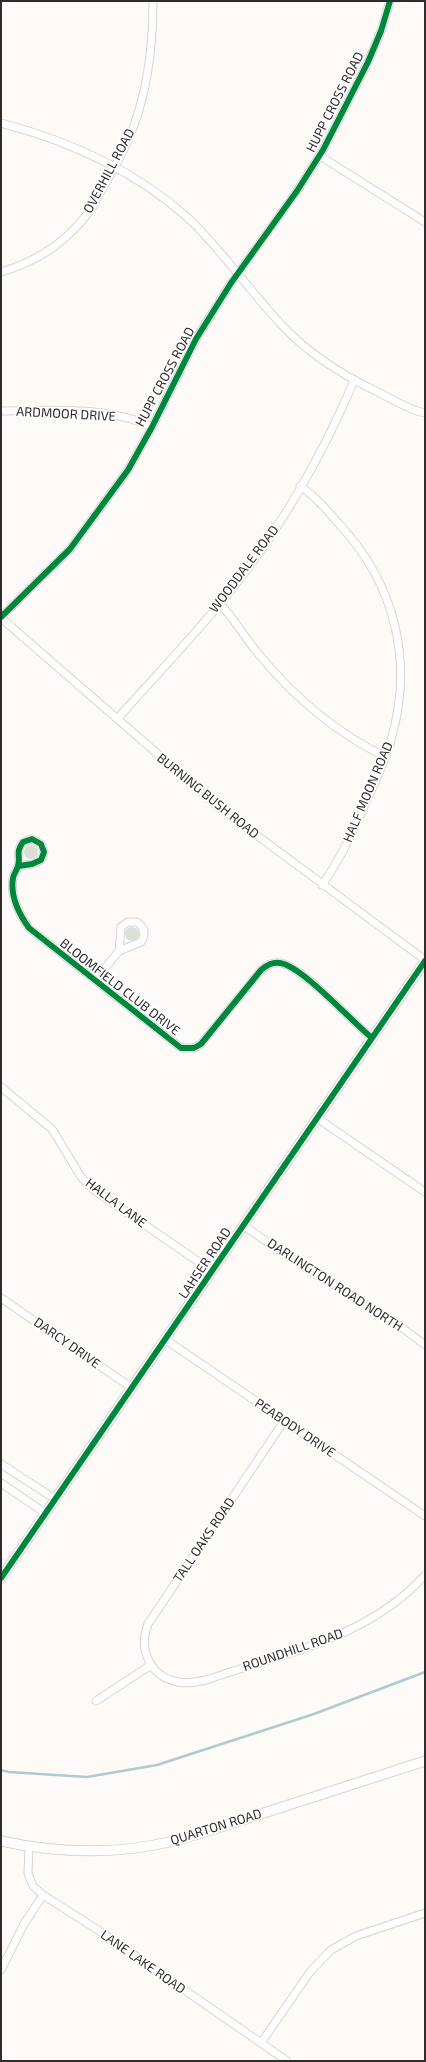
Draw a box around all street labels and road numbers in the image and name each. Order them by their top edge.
street label: HUPP CROSS ROAD [303,49,367,155]
street label: OVERHILL ROAD [80,126,138,216]
street label: HUPP CROSS ROAD [132,325,198,429]
street label: ARDMOOR DRIVE [16,404,116,424]
street label: WOODDALE ROAD [206,522,282,616]
street label: HALF MOON ROAD [340,739,396,845]
street label: BURNING BUSH ROAD [154,750,262,842]
street label: BLOOMFIELD CLUB DRIVE [57,935,183,1039]
street label: HALLA LANE [82,1175,150,1231]
street label: LAHSER ROAD [176,1225,234,1301]
street label: DARLINGTON ROAD NORTH [264,1235,406,1335]
street label: DARCY DRIVE [31,1314,103,1372]
street label: PEABODY DRIVE [252,1395,338,1461]
street label: TALL OAKS ROAD [170,1495,238,1585]
street label: ROUNDHILL ROAD [241,1626,345,1674]
street label: QUARTON ROAD [168,1806,264,1848]
street label: LANE LAKE ROAD [98,1927,188,1997]

